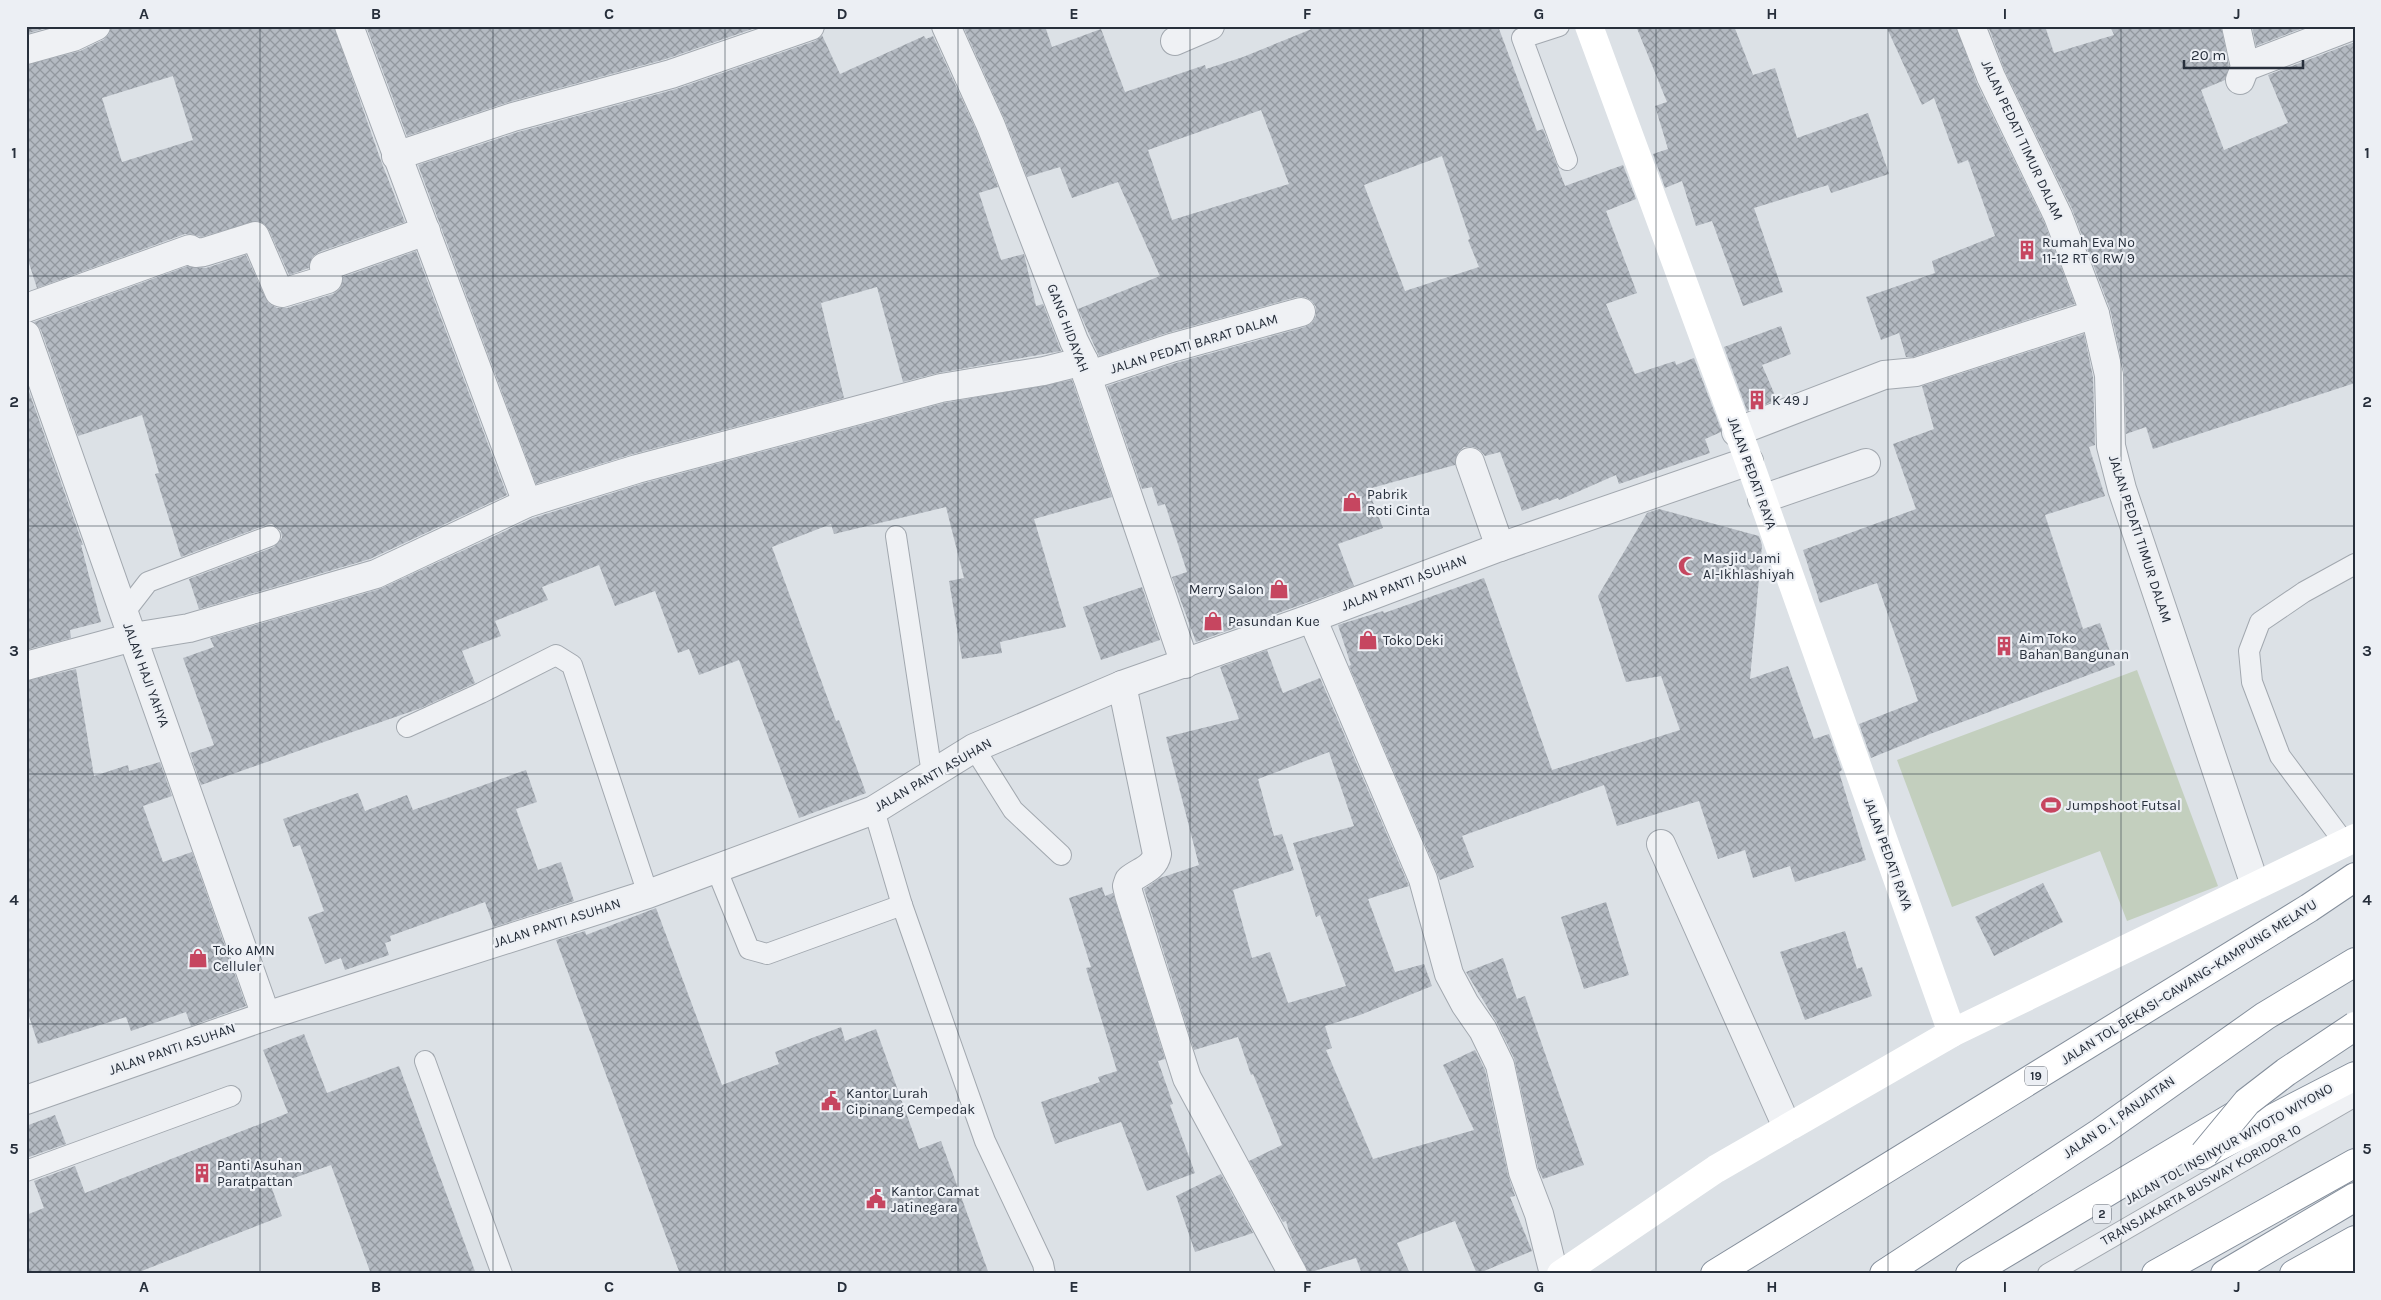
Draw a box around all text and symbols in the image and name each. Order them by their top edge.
text: A [139,4,149,23]
text: B [371,4,381,23]
text: C [604,4,614,23]
text: D [837,4,848,23]
text: E [1069,4,1079,23]
text: F [1303,4,1312,23]
text: G [1534,4,1544,23]
text: H [1766,4,1778,23]
text: I [2003,4,2007,23]
text: J [2233,4,2241,23]
scale bar [2184,38,2302,70]
text: 20 m [2191,46,2226,64]
street label: JALAN PEDATI TIMUR DALAM [1977,57,2067,223]
text: 1 [11,143,17,162]
text: 1 [2364,143,2370,162]
place label: Rumah Eva No 11-12 RT 6 RW 9 [2042,234,2135,267]
building icon: Rumah Eva No 11-12 RT 6 RW 9 [2016,239,2038,261]
street label: GANG HIDAYAH [1043,281,1093,375]
street label: JALAN PEDATI BARAT DALAM [1108,310,1280,378]
building icon: K 49 J [1746,389,1768,411]
text: 2 [9,392,19,411]
place label: K 49 J [1772,392,1809,409]
text: 2 [2362,392,2372,411]
street label: JALAN PEDATI RAYA [1724,414,1780,532]
street label: JALAN PEDATI TIMUR DALAM [2105,453,2175,625]
place label: Pabrik Roti Cinta [1367,486,1430,519]
shop icon: Pabrik Roti Cinta [1341,491,1363,513]
place label: Masjid Jami Al-Ikhlashiyah [1703,550,1794,583]
street label: JALAN PANTI ASUHAN [1339,551,1469,615]
mosque icon: Masjid Jami Al-Ikhlashiyah [1677,555,1699,577]
shop icon: Merry Salon [1268,578,1290,600]
place label: Merry Salon [1189,581,1264,598]
shop icon: Pasundan Kue [1202,610,1224,632]
place label: Pasundan Kue [1228,613,1320,630]
street label: JALAN HAJI YAHYA [119,620,173,730]
shop icon: Toko Deki [1357,629,1379,651]
place label: Aim Toko Bahan Bangunan [2019,630,2129,663]
place label: Toko Deki [1383,632,1444,649]
building icon: Aim Toko Bahan Bangunan [1993,635,2015,657]
text: 3 [9,641,19,660]
text: 3 [2362,641,2372,660]
street label: JALAN PANTI ASUHAN [871,734,995,816]
sports icon: Jumpshoot Futsal [2040,794,2062,816]
street label: JALAN PEDATI RAYA [1860,795,1916,913]
place label: Jumpshoot Futsal [2066,797,2181,814]
text: 4 [9,890,19,909]
text: 4 [2362,890,2372,909]
street label: JALAN PANTI ASUHAN [491,894,623,952]
street label: JALAN TOL BEKASI–CAWANG–KAMPUNG MELAYU [2058,896,2320,1068]
place label: Toko AMN Celluler [213,942,275,975]
shop icon: Toko AMN Celluler [187,947,209,969]
street label: JALAN PANTI ASUHAN [106,1019,238,1079]
road number: 19 [2025,1066,2047,1086]
street label: JALAN D. I. PANJAITAN [2060,1072,2178,1162]
street label: JALAN TOL INSINYUR WIYOTO WIYONO [2122,1080,2336,1208]
place label: Kantor Lurah Cipinang Cempedak [846,1085,975,1118]
public building icon: Kantor Lurah Cipinang Cempedak [820,1090,842,1112]
street label: TRANSJAKARTA BUSWAY KORIDOR 10 [2098,1121,2304,1249]
text: 5 [9,1139,19,1158]
text: 5 [2362,1139,2372,1158]
place label: Panti Asuhan Paratpattan [217,1157,302,1190]
building icon: Panti Asuhan Paratpattan [191,1162,213,1184]
place label: Kantor Camat Jatinegara [891,1183,979,1216]
public building icon: Kantor Camat Jatinegara [865,1188,887,1210]
road number: 2 [2093,1204,2111,1224]
text: A [139,1277,149,1296]
text: B [371,1277,381,1296]
text: C [604,1277,614,1296]
text: D [837,1277,848,1296]
text: E [1069,1277,1079,1296]
text: F [1303,1277,1312,1296]
text: G [1534,1277,1544,1296]
text: H [1766,1277,1778,1296]
text: I [2003,1277,2007,1296]
text: J [2233,1277,2241,1296]

